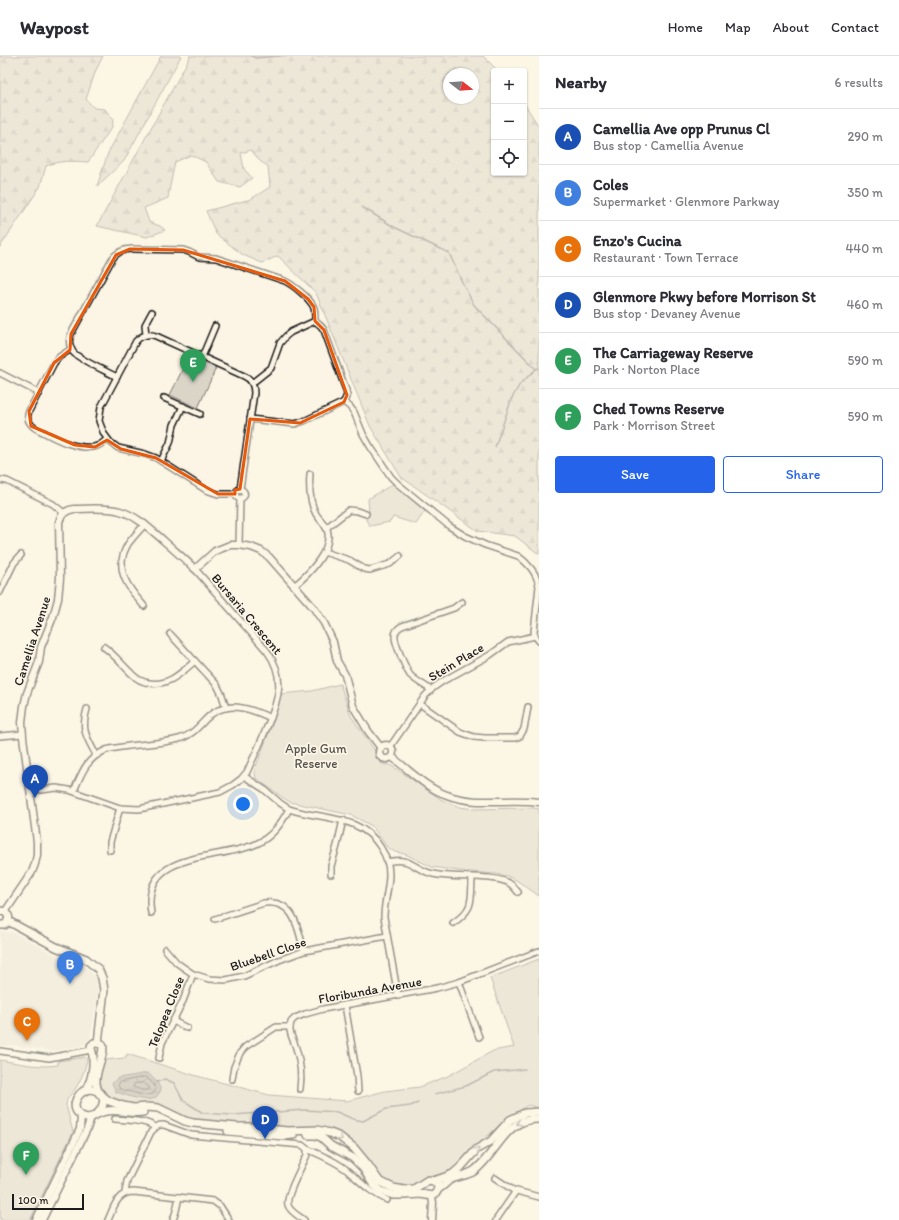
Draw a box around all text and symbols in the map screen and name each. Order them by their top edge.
text: Waypost [20,16,89,39]
text: Home [668,19,703,36]
text: Map [725,19,751,36]
text: About [773,19,809,36]
text: Contact [831,19,879,36]
north arrow [443,68,479,104]
map controls [491,68,527,176]
button: + [491,68,527,104]
text: Nearby [555,72,607,92]
text: 6 results [835,75,883,90]
button: − [491,104,527,140]
text: Camellia Ave opp Prunus Cl [593,120,770,138]
text: A [564,129,572,144]
text: 290 m [847,129,883,144]
text: Bus stop · Camellia Avenue [593,138,744,153]
button: locate [491,140,527,176]
text: Coles [593,176,628,194]
text: B [564,185,572,200]
text: 350 m [847,185,883,200]
text: Supermarket · Glenmore Parkway [593,194,779,209]
text: Enzo's Cucina [593,232,682,250]
text: C [564,241,572,256]
text: 440 m [846,241,883,256]
text: Restaurant · Town Terrace [593,250,738,265]
text: Glenmore Pkwy before Morrison St [593,288,816,306]
text: D [564,297,572,312]
text: 460 m [846,297,883,312]
text: Bus stop · Devaney Avenue [593,306,741,321]
text: The Carriageway Reserve [593,344,753,362]
pin: E [180,349,206,382]
text: E [564,353,572,368]
text: 590 m [848,353,883,368]
text: Park · Norton Place [593,362,700,377]
text: Ched Towns Reserve [593,400,724,418]
text: F [565,409,571,424]
text: 590 m [848,409,883,424]
text: Park · Morrison Street [593,418,715,433]
button: Save [555,456,715,493]
button: Share [723,456,883,493]
street label: Bursaria Crescent [209,570,285,658]
street label: Camellia Avenue [10,594,54,688]
street label: Stein Place [426,640,486,684]
park label: Apple Gum Reserve [285,741,347,771]
pin: A [22,765,48,798]
your location [233,794,253,814]
street label: Bluebell Close [228,934,308,974]
pin: B [57,951,83,984]
street label: Telopea Close [145,974,187,1050]
street label: Floribunda Avenue [317,974,423,1006]
pin: C [14,1008,40,1041]
pin: D [252,1106,278,1139]
one-way arrow [516,1118,523,1126]
one-way arrow [336,1133,343,1141]
pin: F [13,1142,39,1175]
one-way arrow [473,1147,480,1154]
scale bar [12,1192,84,1211]
text: 100 m [18,1194,48,1207]

